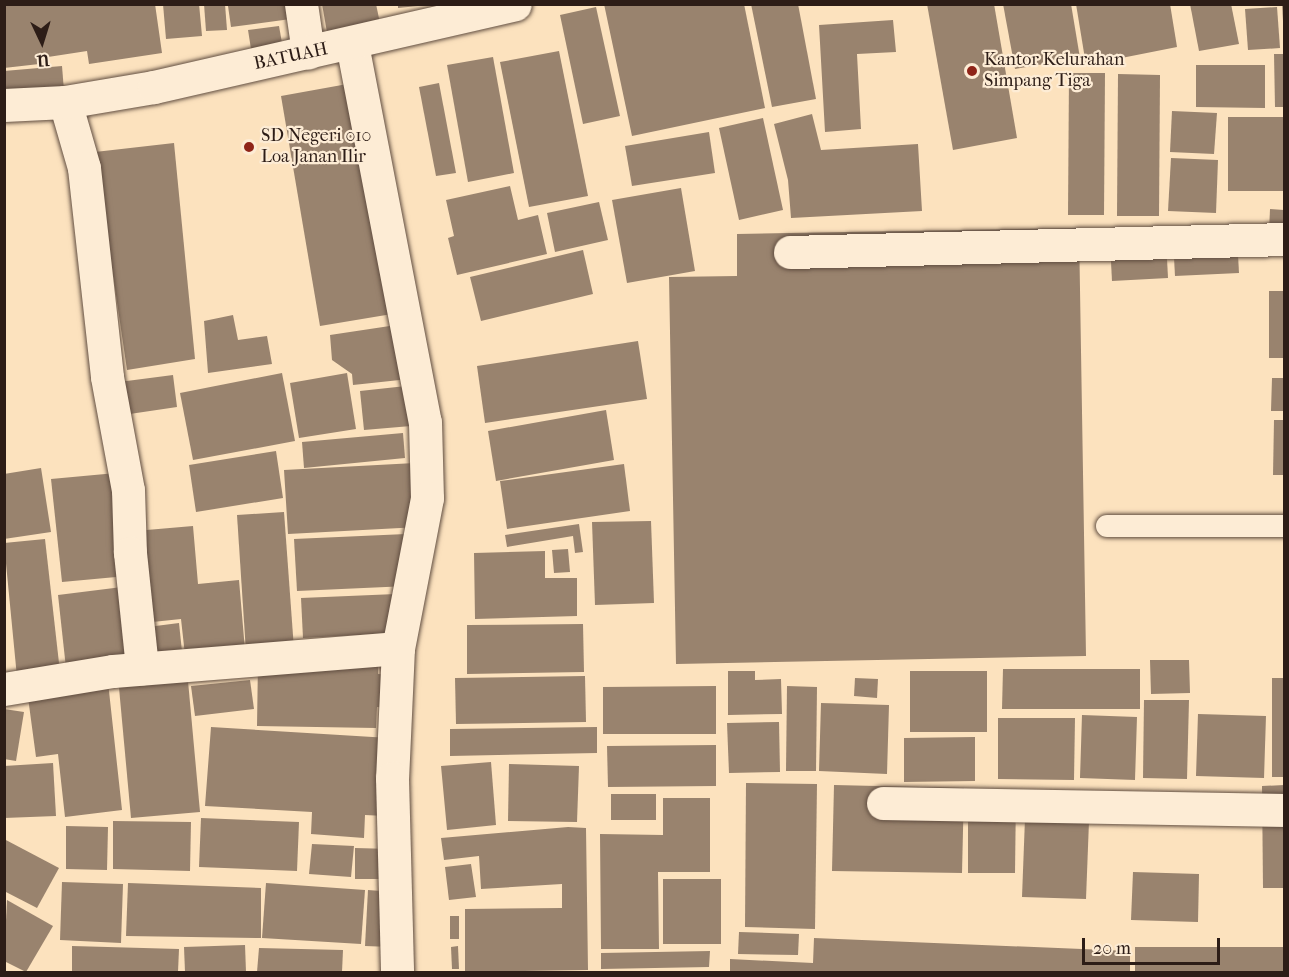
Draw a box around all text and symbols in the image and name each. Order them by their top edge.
north arrow [12,12,72,72]
street label: BATUAH [252,39,330,75]
place label: Kantor Kelurahan Simpang Tiga [984,50,1124,92]
text: U [36,51,50,70]
marker: Kantor Kelurahan Simpang Tiga [965,64,979,78]
place label: SD Negeri 010 Loa Janan Ilir [261,126,372,168]
marker: SD Negeri 010 Loa Janan Ilir [242,140,256,154]
scale bar [1085,926,1223,964]
text: 20 m [1093,938,1131,959]

